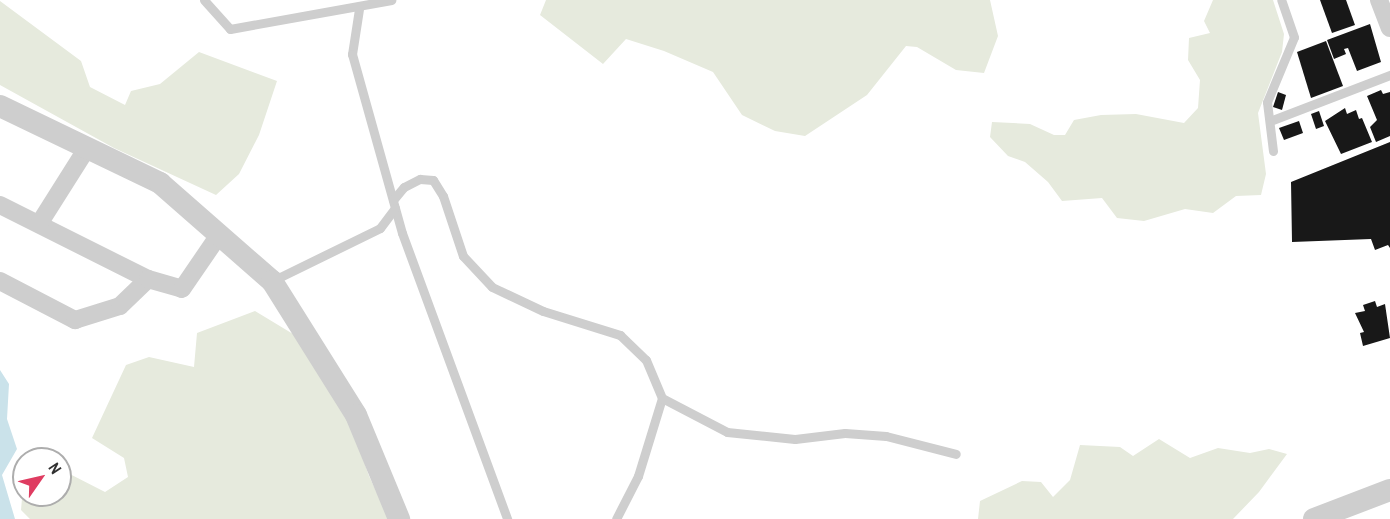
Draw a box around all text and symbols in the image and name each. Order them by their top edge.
north arrow [12,447,72,507]
text: N [43,458,67,478]

